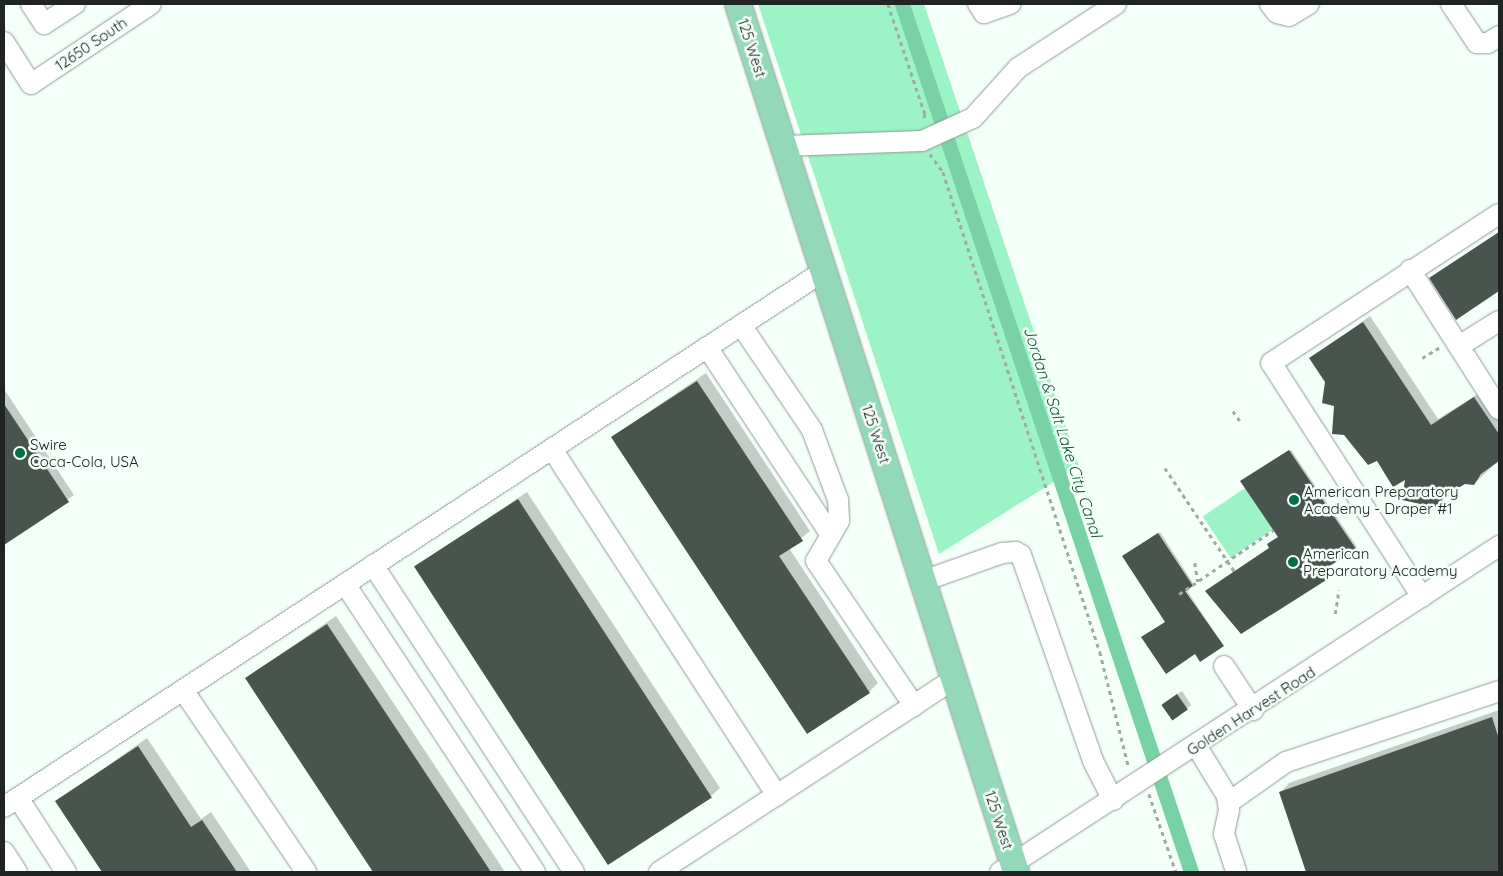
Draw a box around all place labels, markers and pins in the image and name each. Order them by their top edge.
place label: Swire Coca-Cola, USA [30,435,139,470]
marker: Swire Coca-Cola, USA [14,447,26,459]
place label: American Preparatory Academy - Draper #1 [1304,482,1459,517]
marker: American Preparatory Academy - Draper #1 [1288,494,1300,506]
place label: American Preparatory Academy [1303,544,1457,579]
marker: American Preparatory Academy [1287,556,1299,568]

